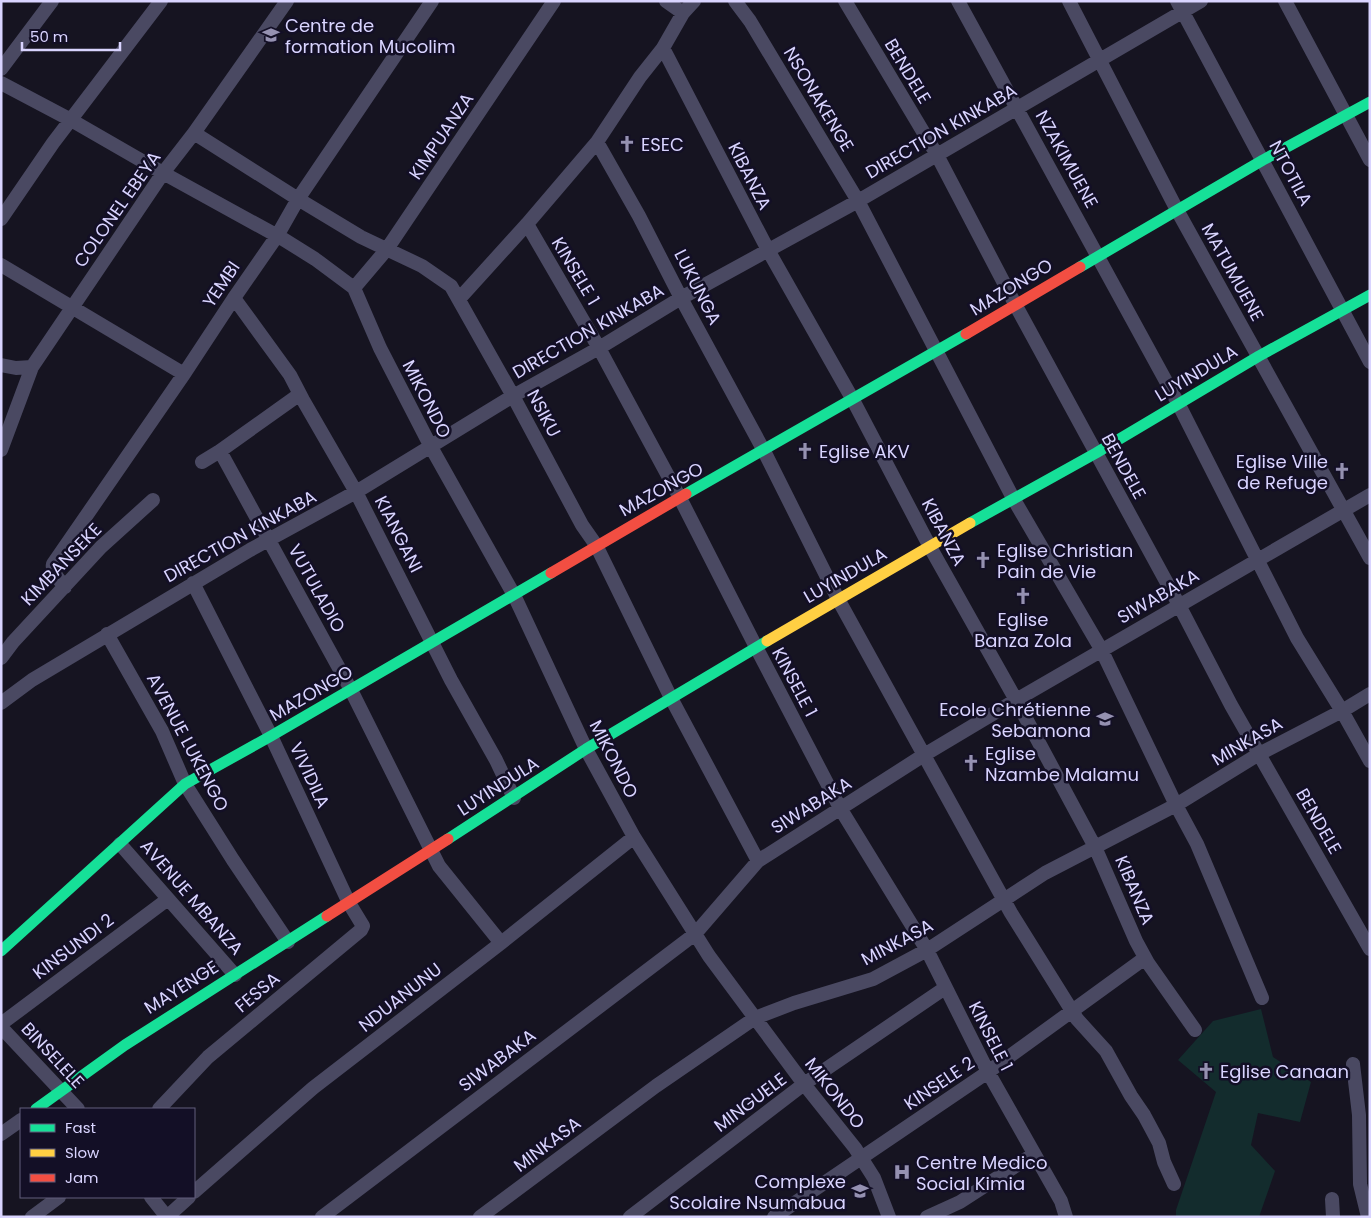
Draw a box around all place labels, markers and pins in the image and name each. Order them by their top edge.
place label: Centre de formation Mucolim [285,13,456,59]
school or university icon: Centre de formation Mucolim [261,25,281,45]
place label: ESEC [641,132,684,157]
church icon: ESEC [617,134,637,154]
place label: Eglise AKV [819,439,910,464]
church icon: Eglise AKV [795,441,815,461]
place label: Eglise Ville de Refuge [1236,449,1328,495]
church icon: Eglise Ville de Refuge [1332,461,1352,481]
place label: Eglise Christian Pain de Vie [997,538,1133,584]
church icon: Eglise Christian Pain de Vie [973,550,993,570]
church icon: Eglise Banza Zola [1013,586,1033,606]
place label: Eglise Banza Zola [974,607,1072,653]
place label: Ecole Chrétienne Sebamona [939,697,1091,743]
school or university icon: Ecole Chrétienne Sebamona [1095,709,1115,729]
place label: Eglise Nzambe Malamu [985,741,1139,787]
church icon: Eglise Nzambe Malamu [961,753,981,773]
place label: Eglise Canaan [1220,1059,1349,1084]
church icon: Eglise Canaan [1196,1061,1216,1081]
place label: Centre Medico Social Kimia [916,1150,1048,1196]
hospital icon: Centre Medico Social Kimia [892,1162,912,1182]
place label: Complexe Scolaire Nsumabua [669,1169,846,1215]
school or university icon: Complexe Scolaire Nsumabua [850,1181,870,1201]

